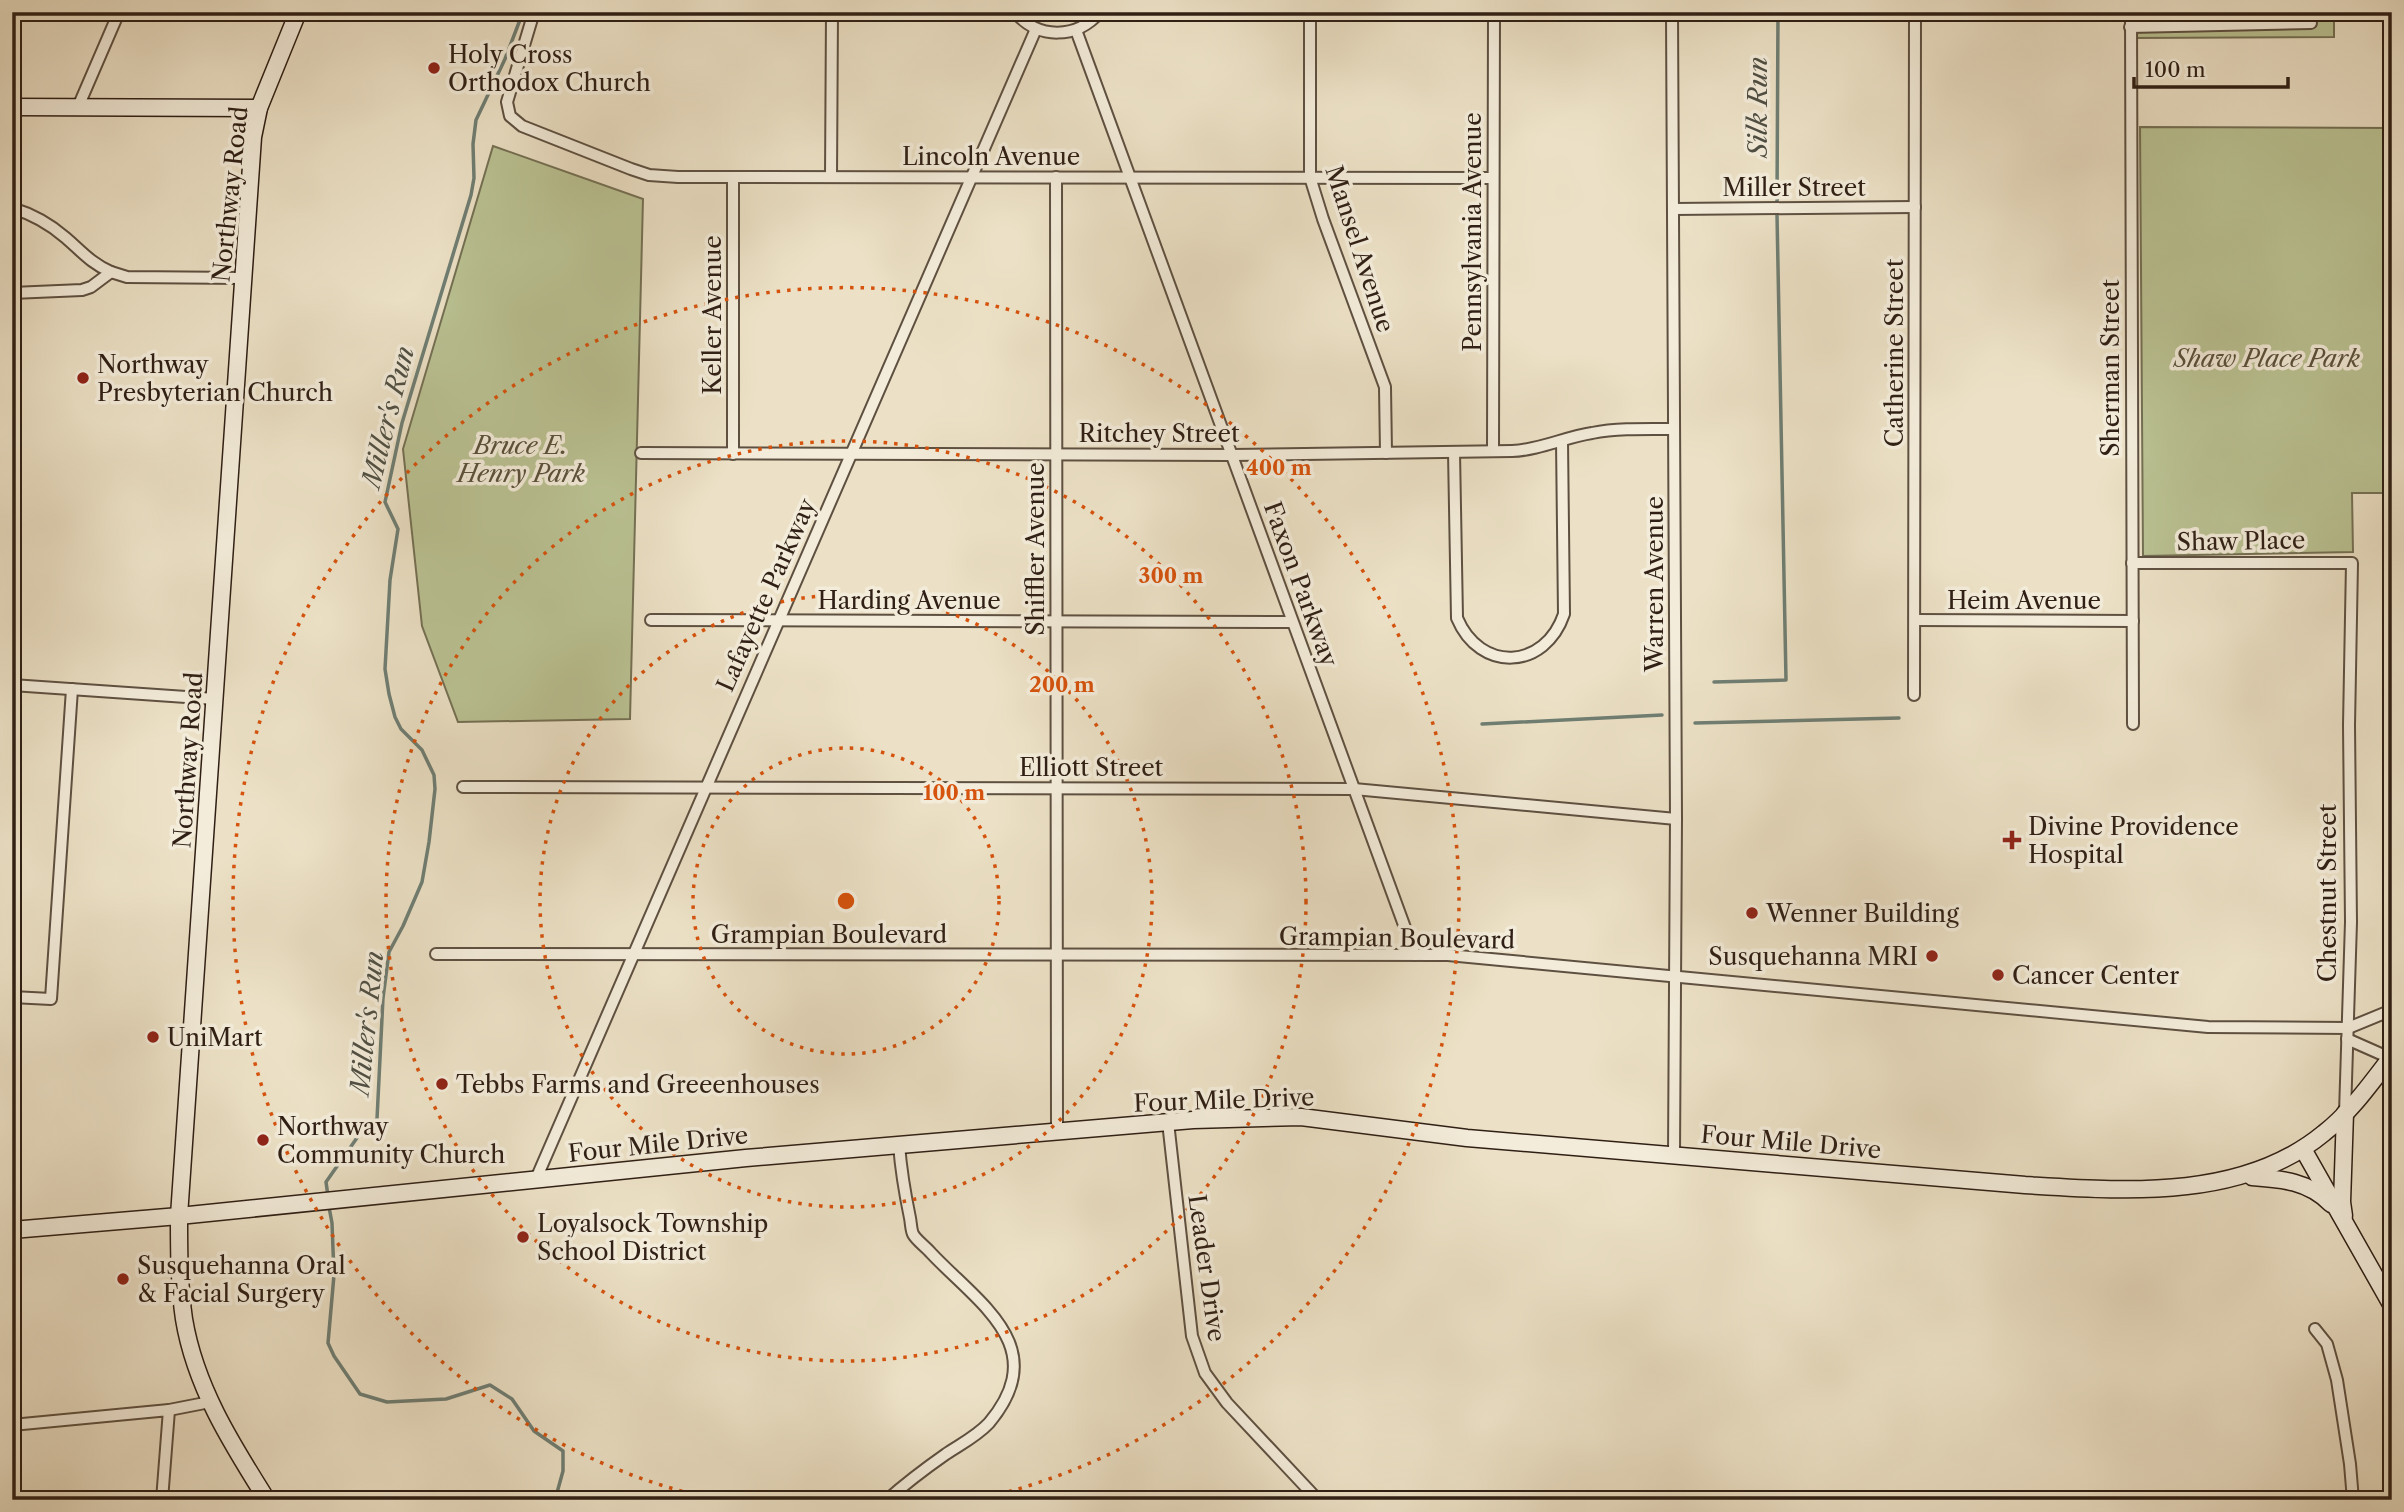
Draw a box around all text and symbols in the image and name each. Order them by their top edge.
place label: Holy Cross Orthodox Church [448,40,651,97]
scale bar [2134,46,2288,90]
water label: Silk Run [1742,57,1774,159]
text: 100 m [2145,57,2206,82]
marker: Holy Cross Orthodox Church [426,60,442,76]
street label: Northway Road [206,104,254,283]
street label: Pennsylvania Avenue [1458,112,1487,352]
street label: Lincoln Avenue [902,142,1080,171]
street label: Mansel Avenue [1319,162,1401,336]
street label: Miller Street [1722,173,1866,202]
street label: Keller Avenue [698,235,727,395]
street label: Catherine Street [1880,258,1909,447]
street label: Sherman Street [2096,279,2125,457]
water label: Miller's Run [354,343,421,494]
park label: Shaw Place Park [2172,344,2360,373]
place label: Northway Presbyterian Church [97,350,333,407]
marker: Northway Presbyterian Church [75,370,91,386]
street label: Ritchey Street [1079,419,1240,448]
park label: Bruce E. Henry Park [455,431,585,488]
text: 400 m [1246,455,1312,480]
street label: Shiffler Avenue [1021,462,1050,636]
street label: Lafayette Parkway [710,493,822,696]
street label: Warren Avenue [1640,496,1669,673]
street label: Faxon Parkway [1258,498,1344,671]
street label: Shaw Place [2176,525,2306,557]
text: 300 m [1139,563,1203,588]
street label: Harding Avenue [817,586,1001,615]
street label: Heim Avenue [1947,586,2101,615]
street label: Northway Road [167,671,209,849]
text: 200 m [1029,672,1095,697]
street label: Elliott Street [1019,753,1164,782]
text: 100 m [923,780,985,805]
street label: Chestnut Street [2313,803,2342,982]
place label: Divine Providence Hospital [2028,812,2239,869]
marker: Divine Providence Hospital [2002,830,2022,850]
centre of rings [834,889,858,913]
place label: Wenner Building [1765,899,1959,928]
marker: Wenner Building [1744,905,1760,921]
street label: Grampian Boulevard [711,920,948,949]
street label: Grampian Boulevard [1279,921,1516,955]
place label: Susquehanna MRI [1708,942,1918,971]
marker: Susquehanna MRI [1924,948,1940,964]
water label: Miller's Run [343,950,390,1099]
place label: Cancer Center [2012,961,2179,990]
marker: Cancer Center [1990,967,2006,983]
place label: UniMart [167,1023,263,1052]
marker: UniMart [145,1029,161,1045]
place label: Tebbs Farms and Greeenhouses [456,1070,820,1099]
marker: Tebbs Farms and Greeenhouses [434,1076,450,1092]
street label: Four Mile Drive [1133,1082,1315,1118]
place label: Northway Community Church [277,1112,505,1169]
street label: Four Mile Drive [566,1120,750,1168]
street label: Four Mile Drive [1700,1120,1882,1164]
marker: Northway Community Church [255,1132,271,1148]
street label: Leader Drive [1182,1193,1232,1343]
place label: Loyalsock Township School District [537,1209,768,1266]
marker: Loyalsock Township School District [515,1229,531,1245]
place label: Susquehanna Oral & Facial Surgery [137,1251,346,1308]
marker: Susquehanna Oral & Facial Surgery [115,1271,131,1287]

